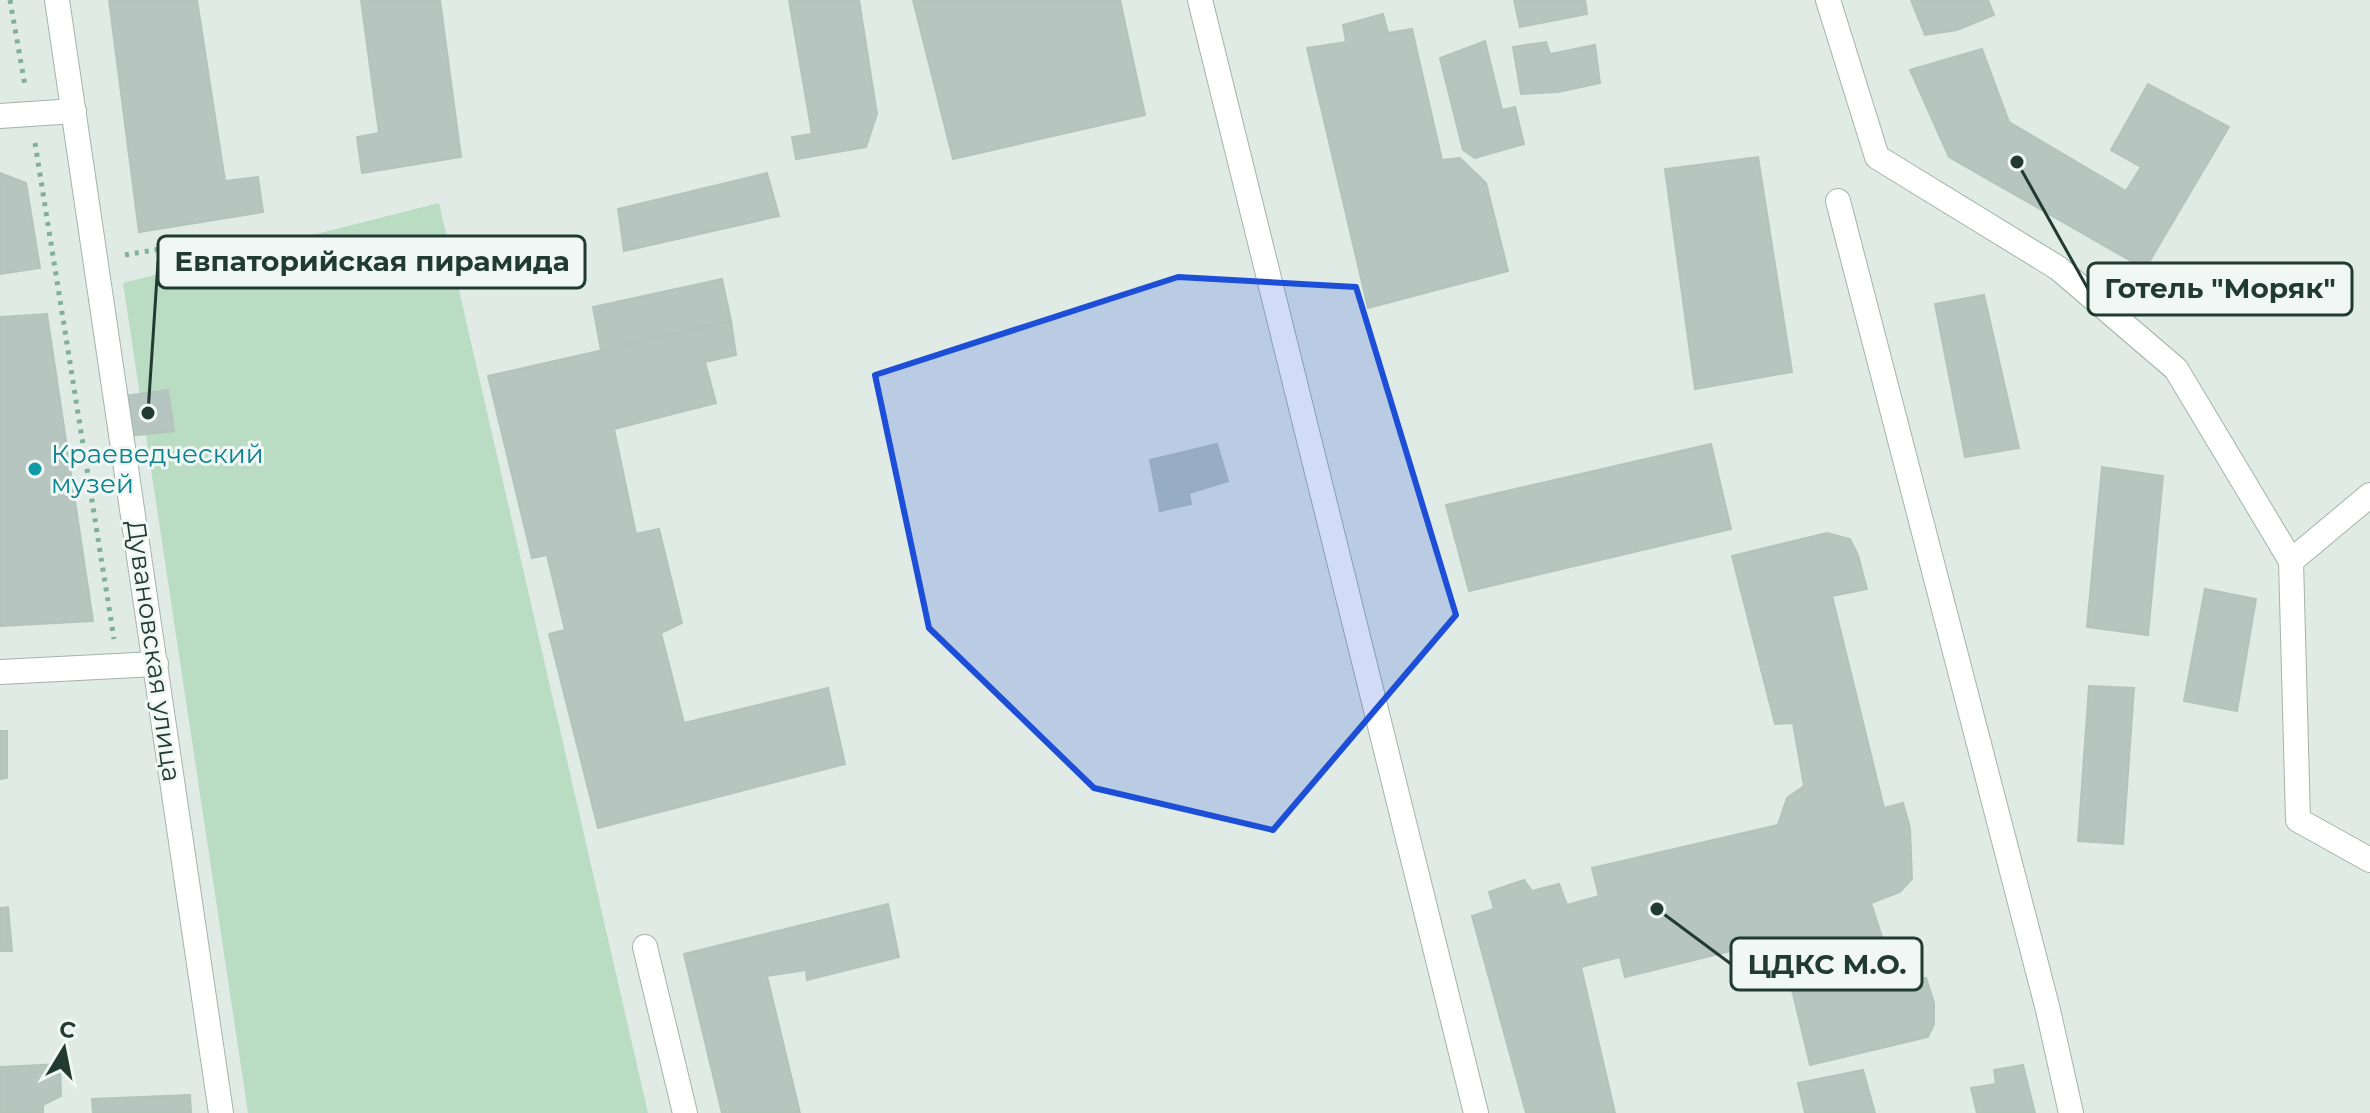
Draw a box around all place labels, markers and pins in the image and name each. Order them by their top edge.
callout: Евпаторийская пирамида [158,236,585,288]
callout: Готель "Моряк" [2088,263,2352,315]
place label: Краеведческий музей [51,438,264,500]
marker: Краеведческий музей [26,460,44,478]
callout: ЦДКС М.О. [1731,938,1922,990]

